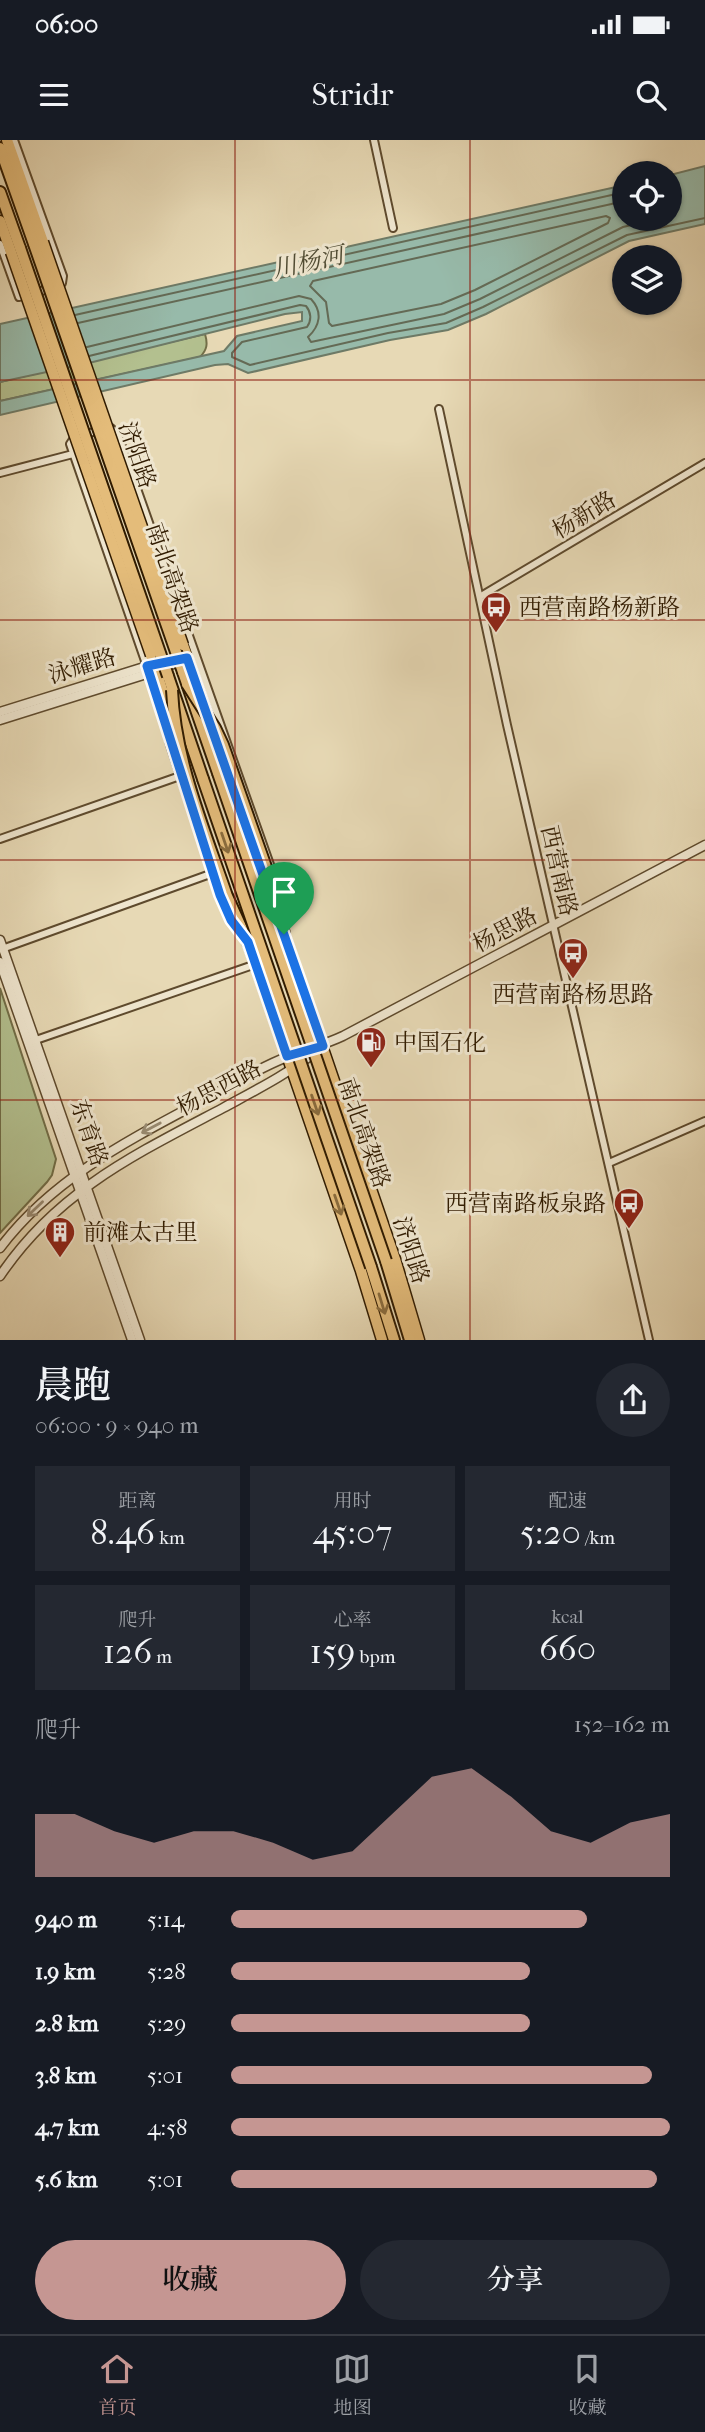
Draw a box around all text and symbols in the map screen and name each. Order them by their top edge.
text: 06:00 [35,9,98,40]
icon: menu [35,76,73,114]
text: Stridr [312,76,393,113]
icon: search [632,76,670,114]
map controls [612,161,682,315]
button: locate [612,161,682,231]
water label: 川杨河 [270,240,350,283]
button: layers [612,245,682,315]
street label: 济阳路 [113,418,161,492]
street label: 杨新路 [547,486,621,544]
street label: 南北高架路 [141,519,203,637]
bus stop icon: 西营南路杨新路 [479,590,513,634]
place label: 西营南路杨新路 [519,594,680,621]
street label: 泳耀路 [45,643,119,689]
street label: 西营南路 [535,823,583,919]
one-way arrow [220,832,232,854]
pin [254,862,314,934]
icon: arrive [265,873,303,911]
street label: 杨思路 [468,902,542,958]
bus stop icon: 西营南路杨思路 [556,936,590,980]
place label: 西营南路杨思路 [493,981,654,1008]
fuel station icon: 中国石化 [354,1025,388,1069]
place label: 中国石化 [394,1029,486,1056]
street label: 杨思西路 [172,1054,266,1122]
street label: 南北高架路 [333,1074,395,1192]
one-way arrow [310,1093,322,1115]
street label: 东育路 [65,1096,113,1170]
one-way arrow [141,1121,162,1135]
bus stop icon: 西营南路板泉路 [612,1186,646,1230]
place label: 西营南路板泉路 [445,1190,606,1217]
one-way arrow [333,1194,345,1216]
one-way arrow [27,1201,44,1218]
street label: 济阳路 [387,1213,435,1287]
building icon: 前滩太古里 [43,1215,77,1259]
place label: 前滩太古里 [83,1219,198,1246]
one-way arrow [377,1292,390,1314]
text: 晨跑 [35,1363,111,1408]
button: share [596,1363,670,1437]
text: 06:00 · 9 × 940 m [35,1412,199,1439]
text: 距离 [118,1490,157,1512]
text: 用时 [333,1490,372,1512]
text: 配速 [548,1490,587,1512]
text: 8.46 [90,1512,155,1553]
text: 45:07 [313,1512,392,1553]
text: 5:20 [520,1512,581,1553]
text: km [155,1527,185,1549]
text: /km [581,1527,615,1549]
text: kcal [552,1606,583,1628]
text: 爬升 [118,1609,157,1631]
text: 心率 [333,1609,372,1631]
text: 660 [539,1628,596,1669]
text: 126 [103,1631,152,1672]
text: 159 [310,1631,355,1672]
text: m [152,1646,172,1668]
text: bpm [355,1646,395,1668]
text: 152–162 m [574,1711,670,1738]
text: 爬升 [35,1716,81,1743]
text: 940 m [35,1906,97,1933]
text: 5:14 [147,1906,184,1933]
text: 1.9 km [35,1958,95,1985]
text: 5:28 [147,1958,186,1985]
text: 2.8 km [35,2010,99,2037]
text: 5:29 [147,2010,186,2037]
text: 3.8 km [35,2062,96,2089]
text: 5:01 [147,2062,183,2089]
text: 4.7 km [35,2114,99,2141]
text: 4:58 [147,2114,188,2141]
text: 5.6 km [35,2166,98,2193]
text: 5:01 [147,2166,183,2193]
button: 收藏 [35,2240,346,2320]
button: 分享 [360,2240,670,2320]
tab: 首页 [98,2350,137,2419]
tab: 地图 [333,2350,372,2419]
tab: 收藏 [568,2350,607,2419]

